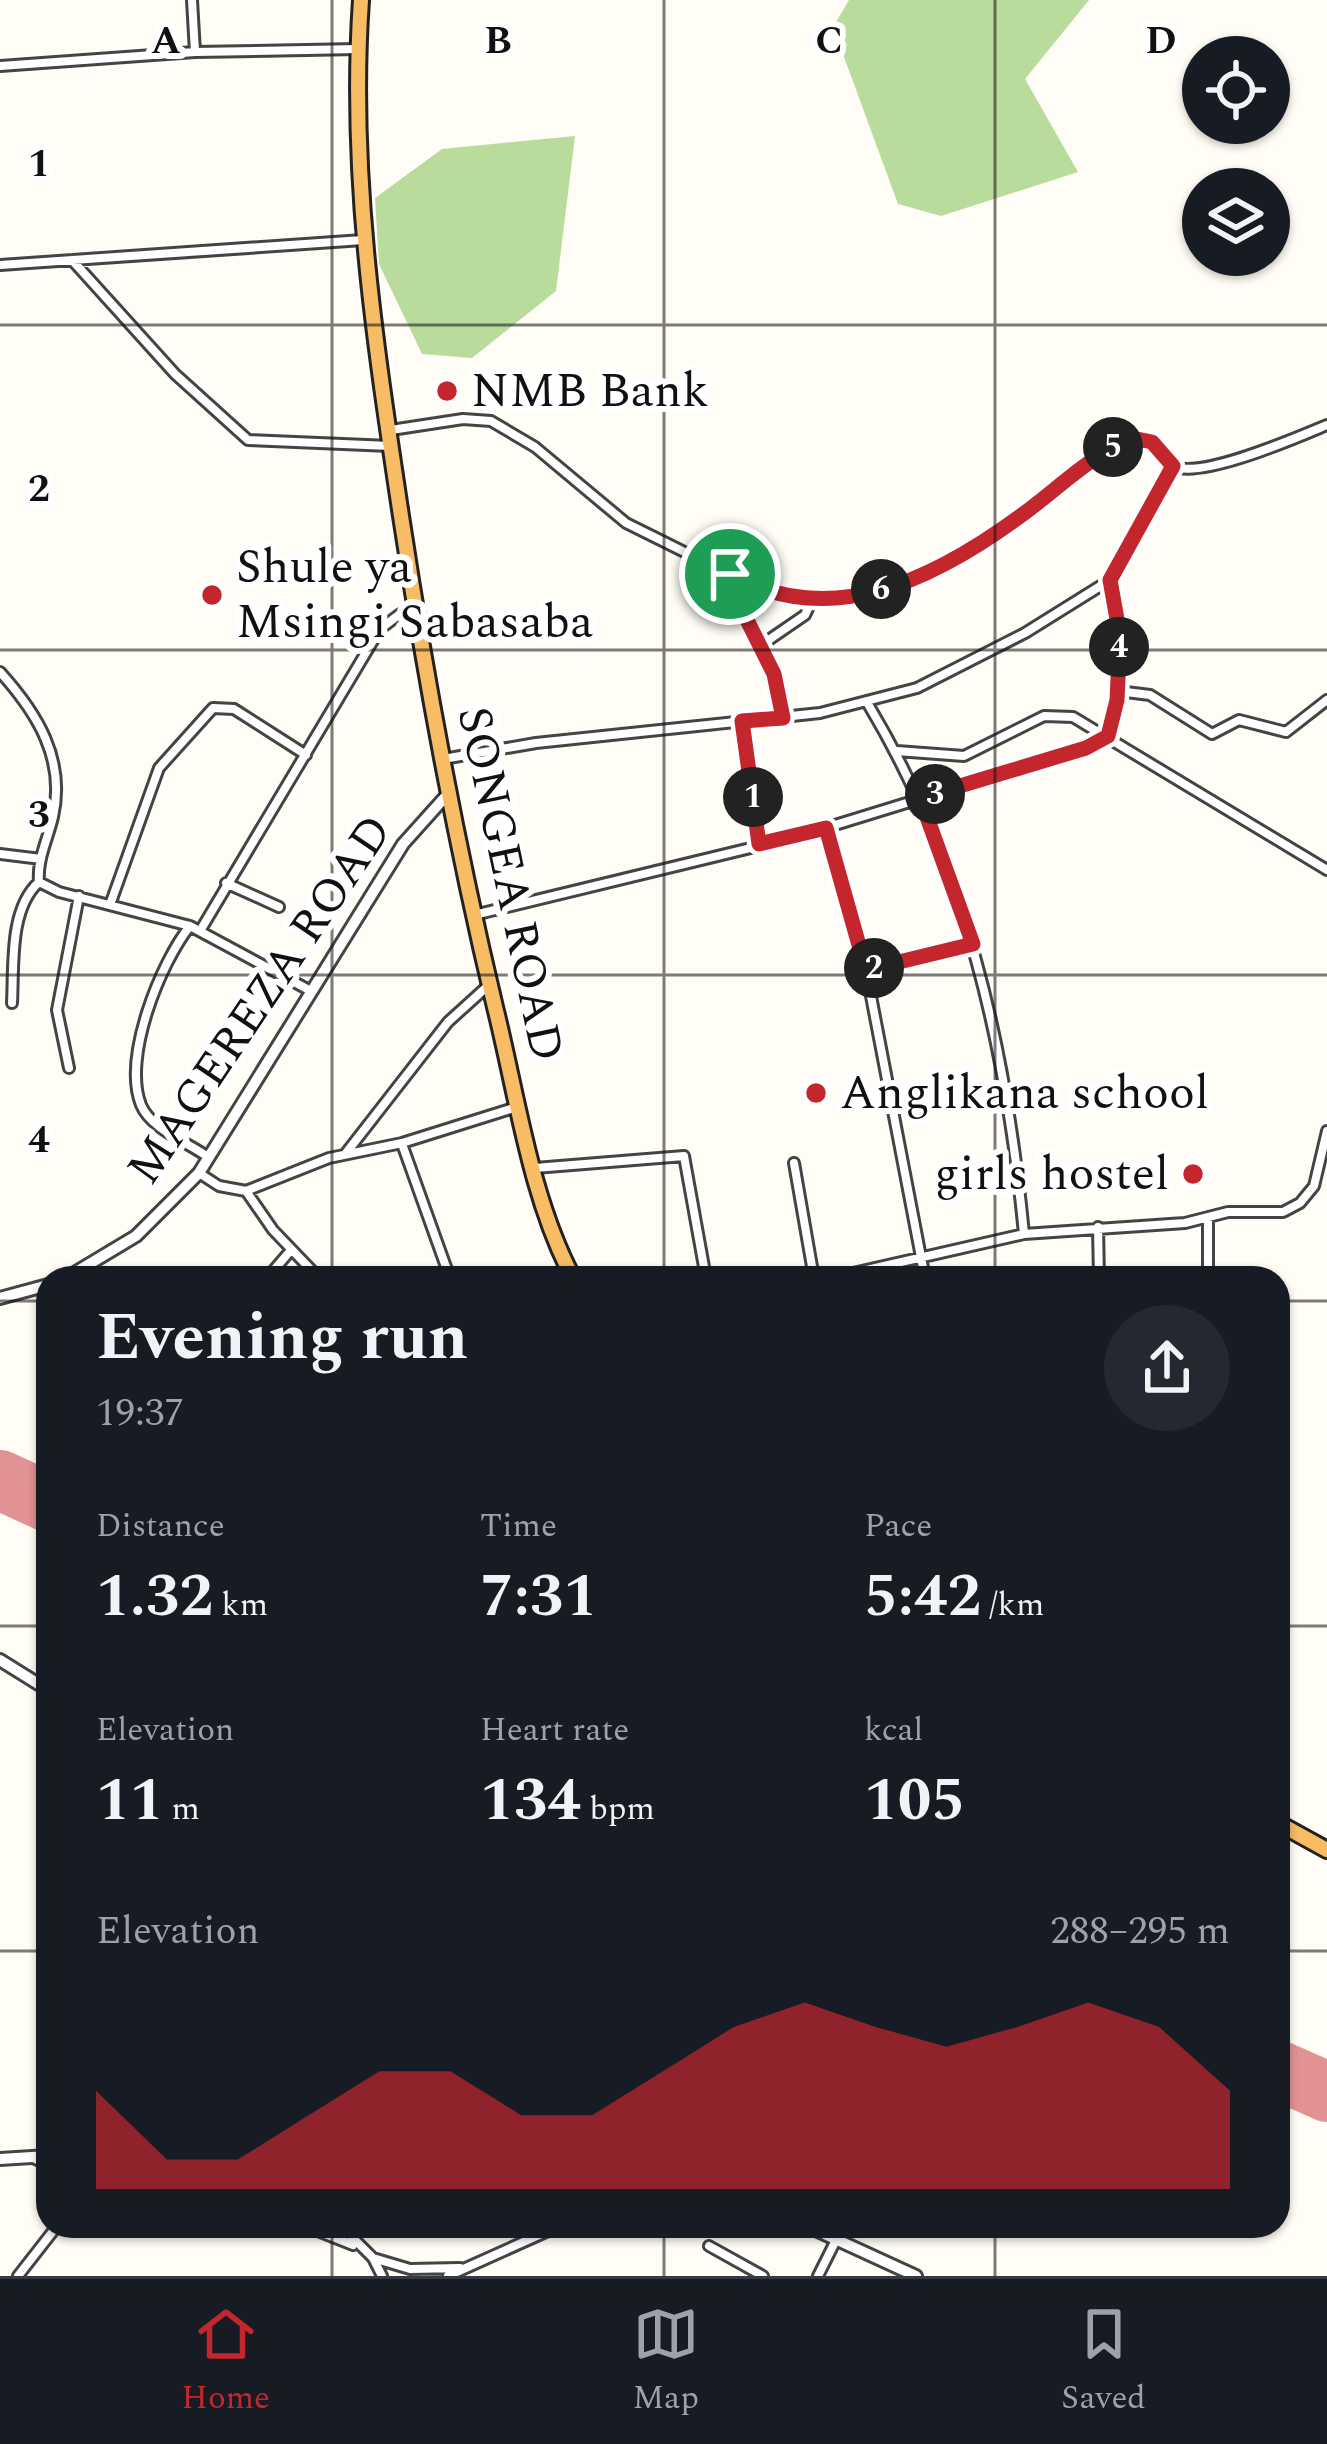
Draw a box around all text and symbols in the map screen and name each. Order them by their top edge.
text: A [151,12,181,71]
text: B [484,12,512,71]
text: C [815,12,843,71]
text: D [1145,12,1177,71]
map controls [1182,36,1290,276]
button: locate [1182,36,1290,144]
text: 1 [28,135,50,194]
button: layers [1182,168,1290,276]
place label: NMB Bank [471,355,709,428]
marker: NMB Bank [434,378,460,404]
pin: 5 [1083,417,1143,477]
text: 5 [1104,422,1122,472]
text: 2 [28,460,50,519]
pin [679,523,781,625]
place label: Shule ya Msingi Sabasaba [236,531,594,659]
icon: arrive [697,541,763,607]
pin: 6 [851,559,911,619]
text: 6 [872,564,890,614]
marker: Shule ya Msingi Sabasaba [199,582,225,608]
pin: 4 [1089,617,1149,677]
text: 4 [1110,622,1128,672]
street label: SONGEA ROAD [437,700,583,1068]
pin: 3 [905,764,965,824]
pin: 1 [723,767,783,827]
text: 3 [926,769,944,819]
text: 1 [744,772,762,822]
text: 3 [28,786,50,845]
street label: MAGEREZA ROAD [109,800,411,1200]
pin: 2 [844,938,904,998]
text: 2 [865,943,883,993]
place label: Anglikana school [840,1057,1209,1130]
marker: Anglikana school [803,1080,829,1106]
text: 4 [28,1111,50,1170]
place label: girls hostel [933,1138,1169,1211]
marker: girls hostel [1180,1161,1206,1187]
text: Evening run [96,1288,468,1389]
button: share [1104,1305,1230,1431]
text: 19:37 [96,1384,184,1443]
text: Distance [96,1501,225,1551]
text: Time [480,1501,557,1551]
text: Pace [864,1501,932,1551]
text: 1.32 [96,1551,213,1643]
text: 7:31 [480,1551,597,1643]
text: 5:42 [864,1551,981,1643]
text: km [213,1580,268,1630]
text: /km [981,1580,1044,1630]
text: Elevation [96,1705,234,1755]
text: Heart rate [480,1705,629,1755]
text: kcal [864,1705,923,1755]
text: 11 [96,1755,163,1847]
text: 134 [480,1755,581,1847]
text: 105 [864,1755,965,1847]
text: m [163,1784,200,1834]
text: bpm [581,1784,655,1834]
text: Elevation [96,1902,259,1961]
text: 288–295 m [1050,1902,1230,1961]
tab: Home [181,2301,270,2423]
tab: Map [632,2301,699,2423]
tab: Saved [1061,2301,1146,2423]

